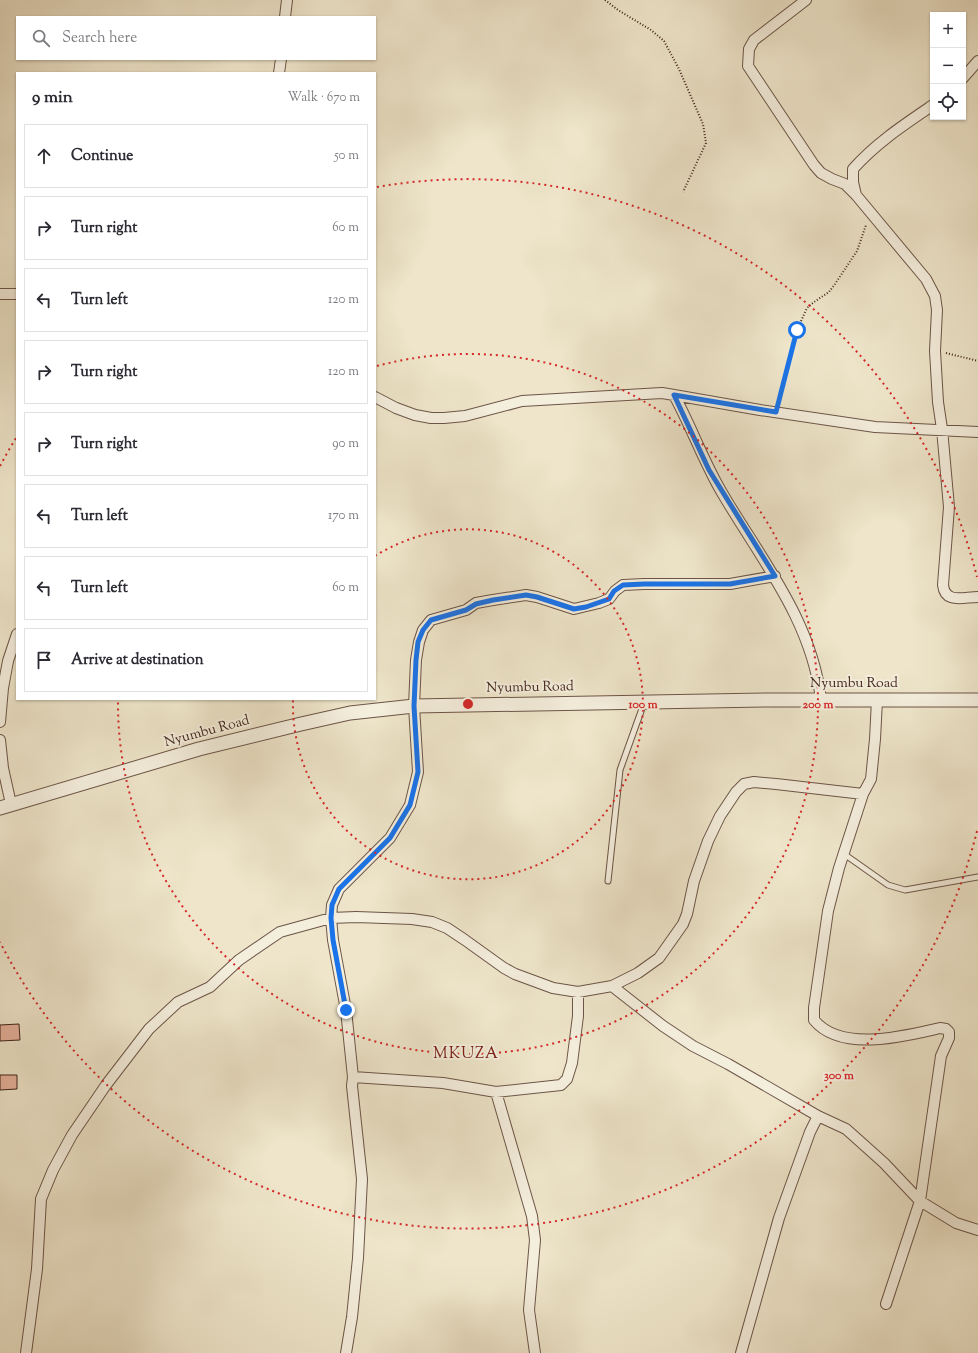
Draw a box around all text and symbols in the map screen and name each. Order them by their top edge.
map controls [930,12,966,120]
button: + [930,12,966,48]
search box [16,16,376,60]
icon: search [30,27,52,49]
text: Search here [62,28,137,49]
button: − [930,48,966,84]
button: locate [930,84,966,120]
text: 9 min [32,86,73,110]
text: Walk · 670 m [288,89,360,107]
icon: ahead [33,145,55,167]
text: Continue [71,146,133,167]
text: 50 m [334,147,359,165]
icon: right [33,217,55,239]
text: Turn right [71,218,137,239]
text: 60 m [332,219,359,237]
icon: left [33,289,55,311]
text: Turn left [71,290,128,311]
text: 120 m [328,291,359,309]
route start [788,321,806,339]
icon: right [33,361,55,383]
text: Turn right [71,362,137,383]
text: 120 m [328,363,359,381]
icon: right [33,433,55,455]
text: Turn right [71,434,137,455]
text: 90 m [332,435,359,453]
icon: left [33,505,55,527]
text: Turn left [71,506,128,527]
text: 170 m [328,507,359,525]
icon: left [33,577,55,599]
text: Turn left [71,578,128,599]
text: 60 m [332,579,359,597]
icon: arrive [33,649,55,671]
text: Arrive at destination [71,650,204,671]
street label: Nyumbu Road [810,674,898,694]
street label: Nyumbu Road [486,677,574,699]
text: 100 m [627,696,658,714]
text: 200 m [803,696,833,714]
centre of rings [461,697,475,711]
street label: Nyumbu Road [162,711,252,753]
route end [337,1001,355,1019]
district label: MKUZA [433,1043,499,1066]
text: 300 m [824,1067,854,1085]

